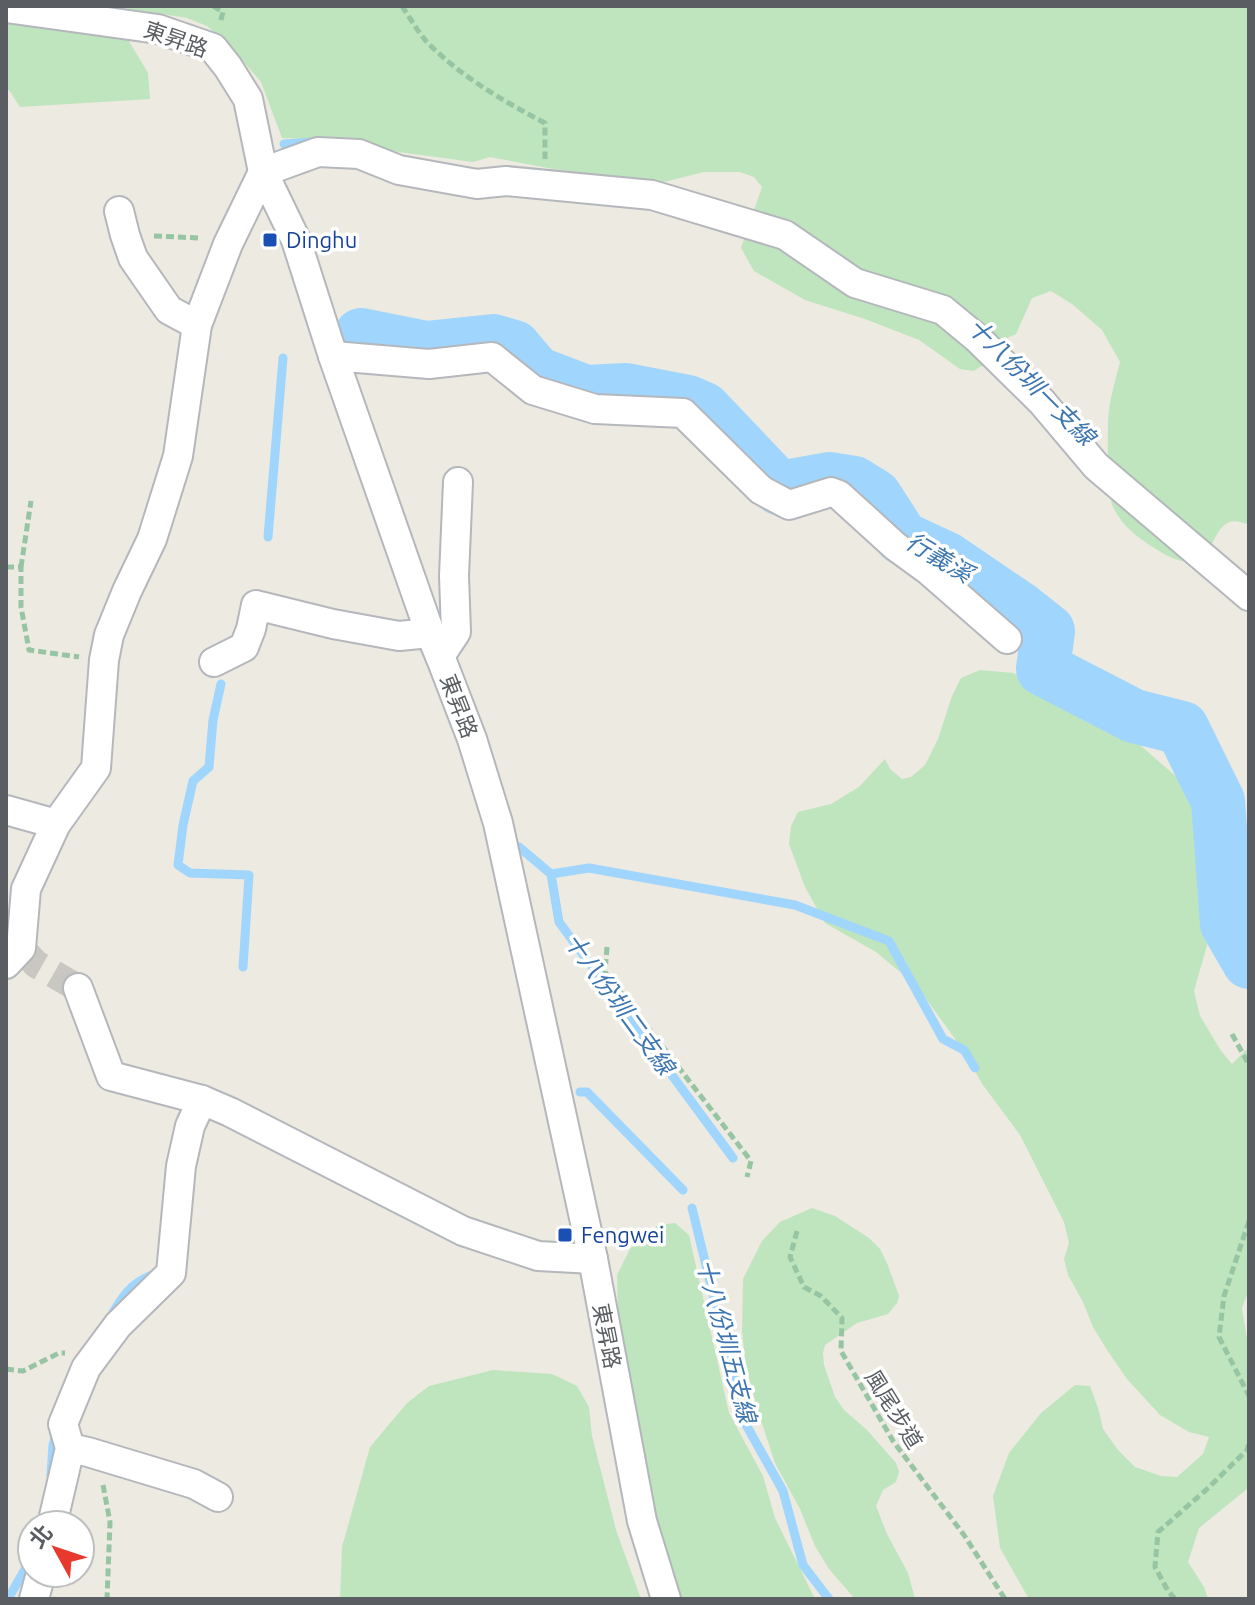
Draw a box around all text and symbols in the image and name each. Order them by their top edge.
street label: 東昇路 [141,16,211,61]
place label: Dinghu [286,227,357,252]
marker: Dinghu [261,231,279,249]
water label: 十八份圳一支線 [962,313,1102,453]
water label: 行義溪 [901,527,980,589]
street label: 東昇路 [436,671,483,741]
water label: 十八份圳二支線 [559,928,681,1082]
place label: Fengwei [581,1222,664,1247]
marker: Fengwei [556,1226,574,1244]
water label: 十八份圳五支線 [692,1256,762,1428]
street label: 東昇路 [589,1301,626,1371]
street label: 風尾步道 [861,1365,928,1453]
north arrow [16,1509,96,1589]
text: 北 [24,1519,57,1552]

